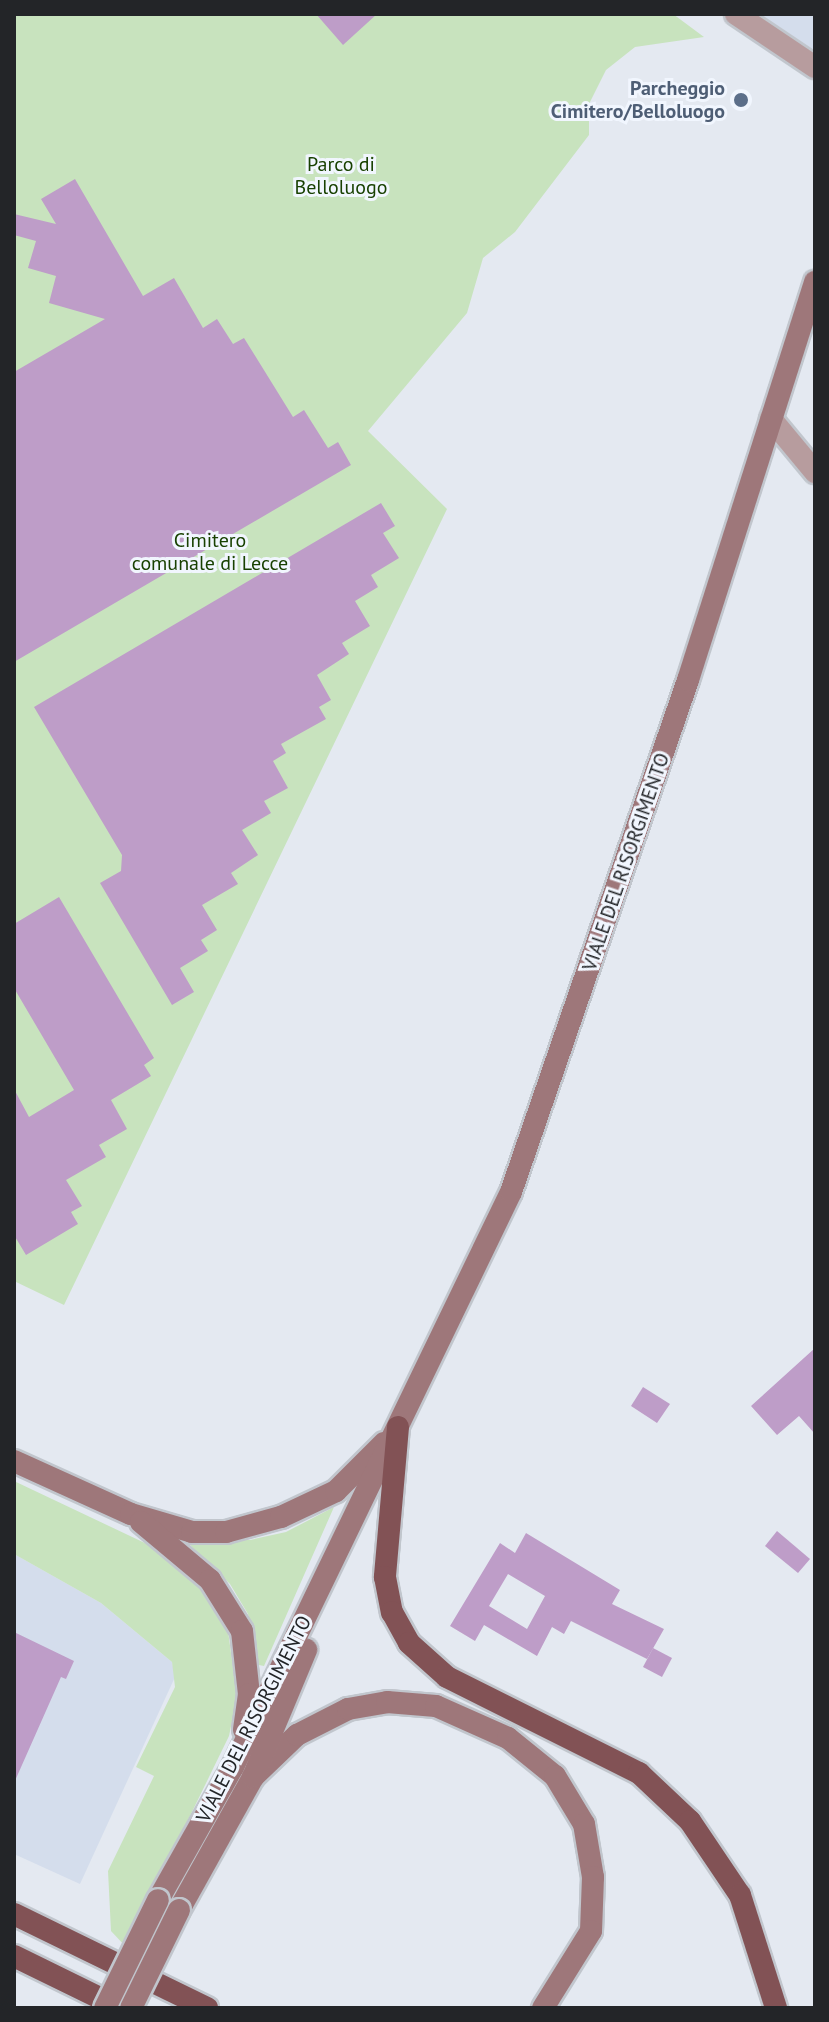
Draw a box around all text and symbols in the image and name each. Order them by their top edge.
place label: Parcheggio Cimitero/Belloluogo [551,76,725,123]
marker: Parcheggio Cimitero/Belloluogo [732,91,750,109]
park label: Parco di Belloluogo [294,152,388,199]
park label: Cimitero comunale di Lecce [132,528,288,575]
street label: VIALE DEL RISORGIMENTO [577,750,675,974]
street label: VIALE DEL RISORGIMENTO [191,1611,317,1827]

